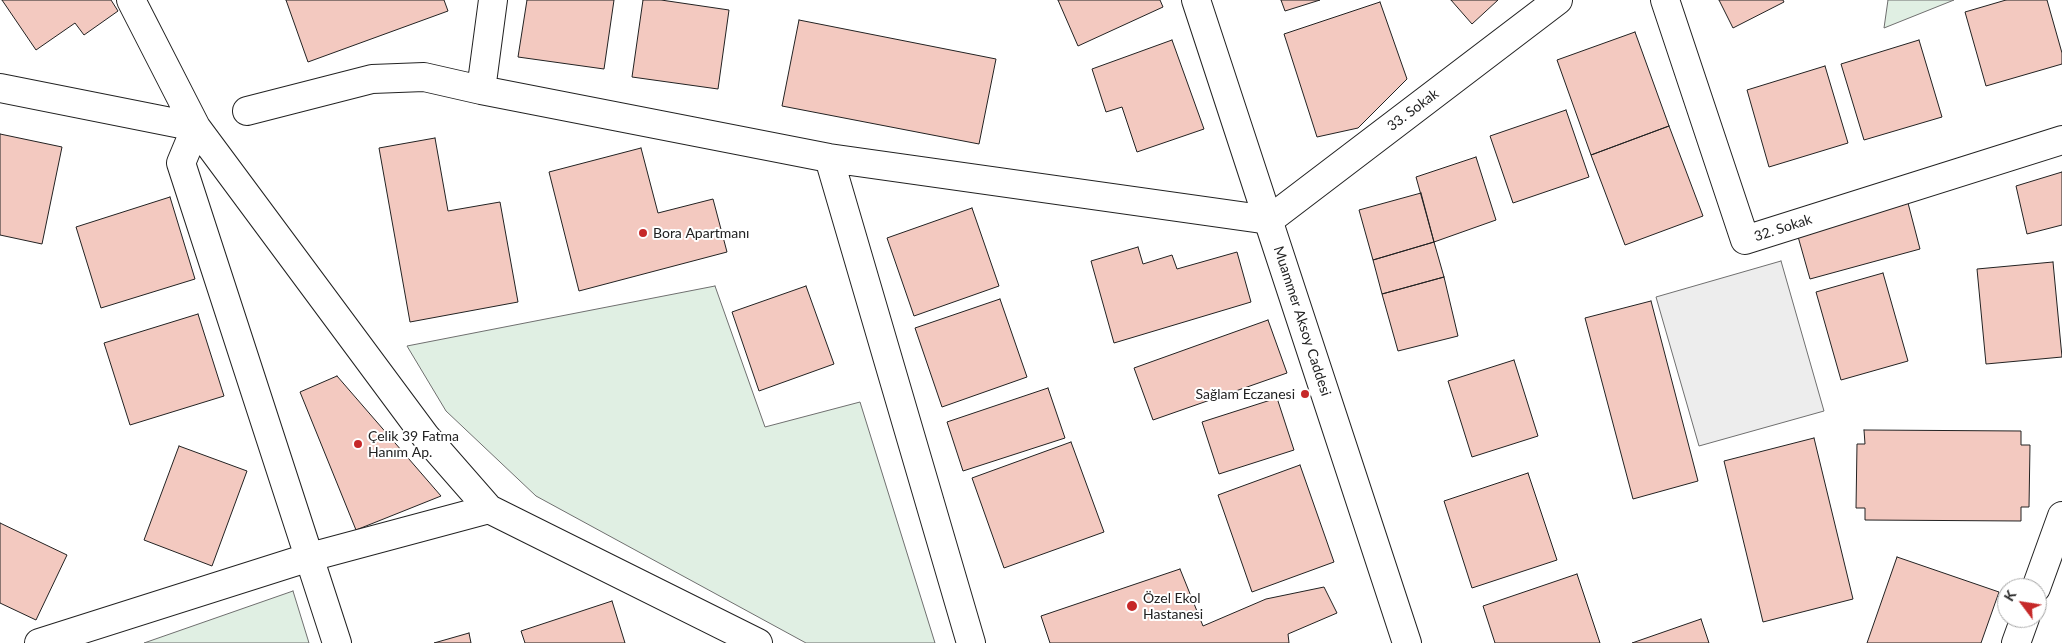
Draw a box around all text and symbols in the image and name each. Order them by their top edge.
street label: 33. Sokak [1384,85,1442,135]
street label: 32. Sokak [1752,211,1814,245]
place label: Bora Apartmanı [653,225,749,241]
marker: Bora Apartmanı [637,227,649,239]
street label: Muammer Aksoy Caddesi [1270,244,1334,398]
place label: Sağlam Eczanesi [1196,386,1295,402]
marker: Sağlam Eczanesi [1299,388,1311,400]
place label: Çelik 39 Fatma Hanım Ap. [368,428,459,461]
marker: Çelik 39 Fatma Hanım Ap. [352,438,364,450]
north arrow [1997,578,2047,628]
text: K [2000,587,2019,604]
place label: Özel Ekol Hastanesi [1143,590,1203,622]
marker: Özel Ekol Hastanesi [1125,599,1139,613]

